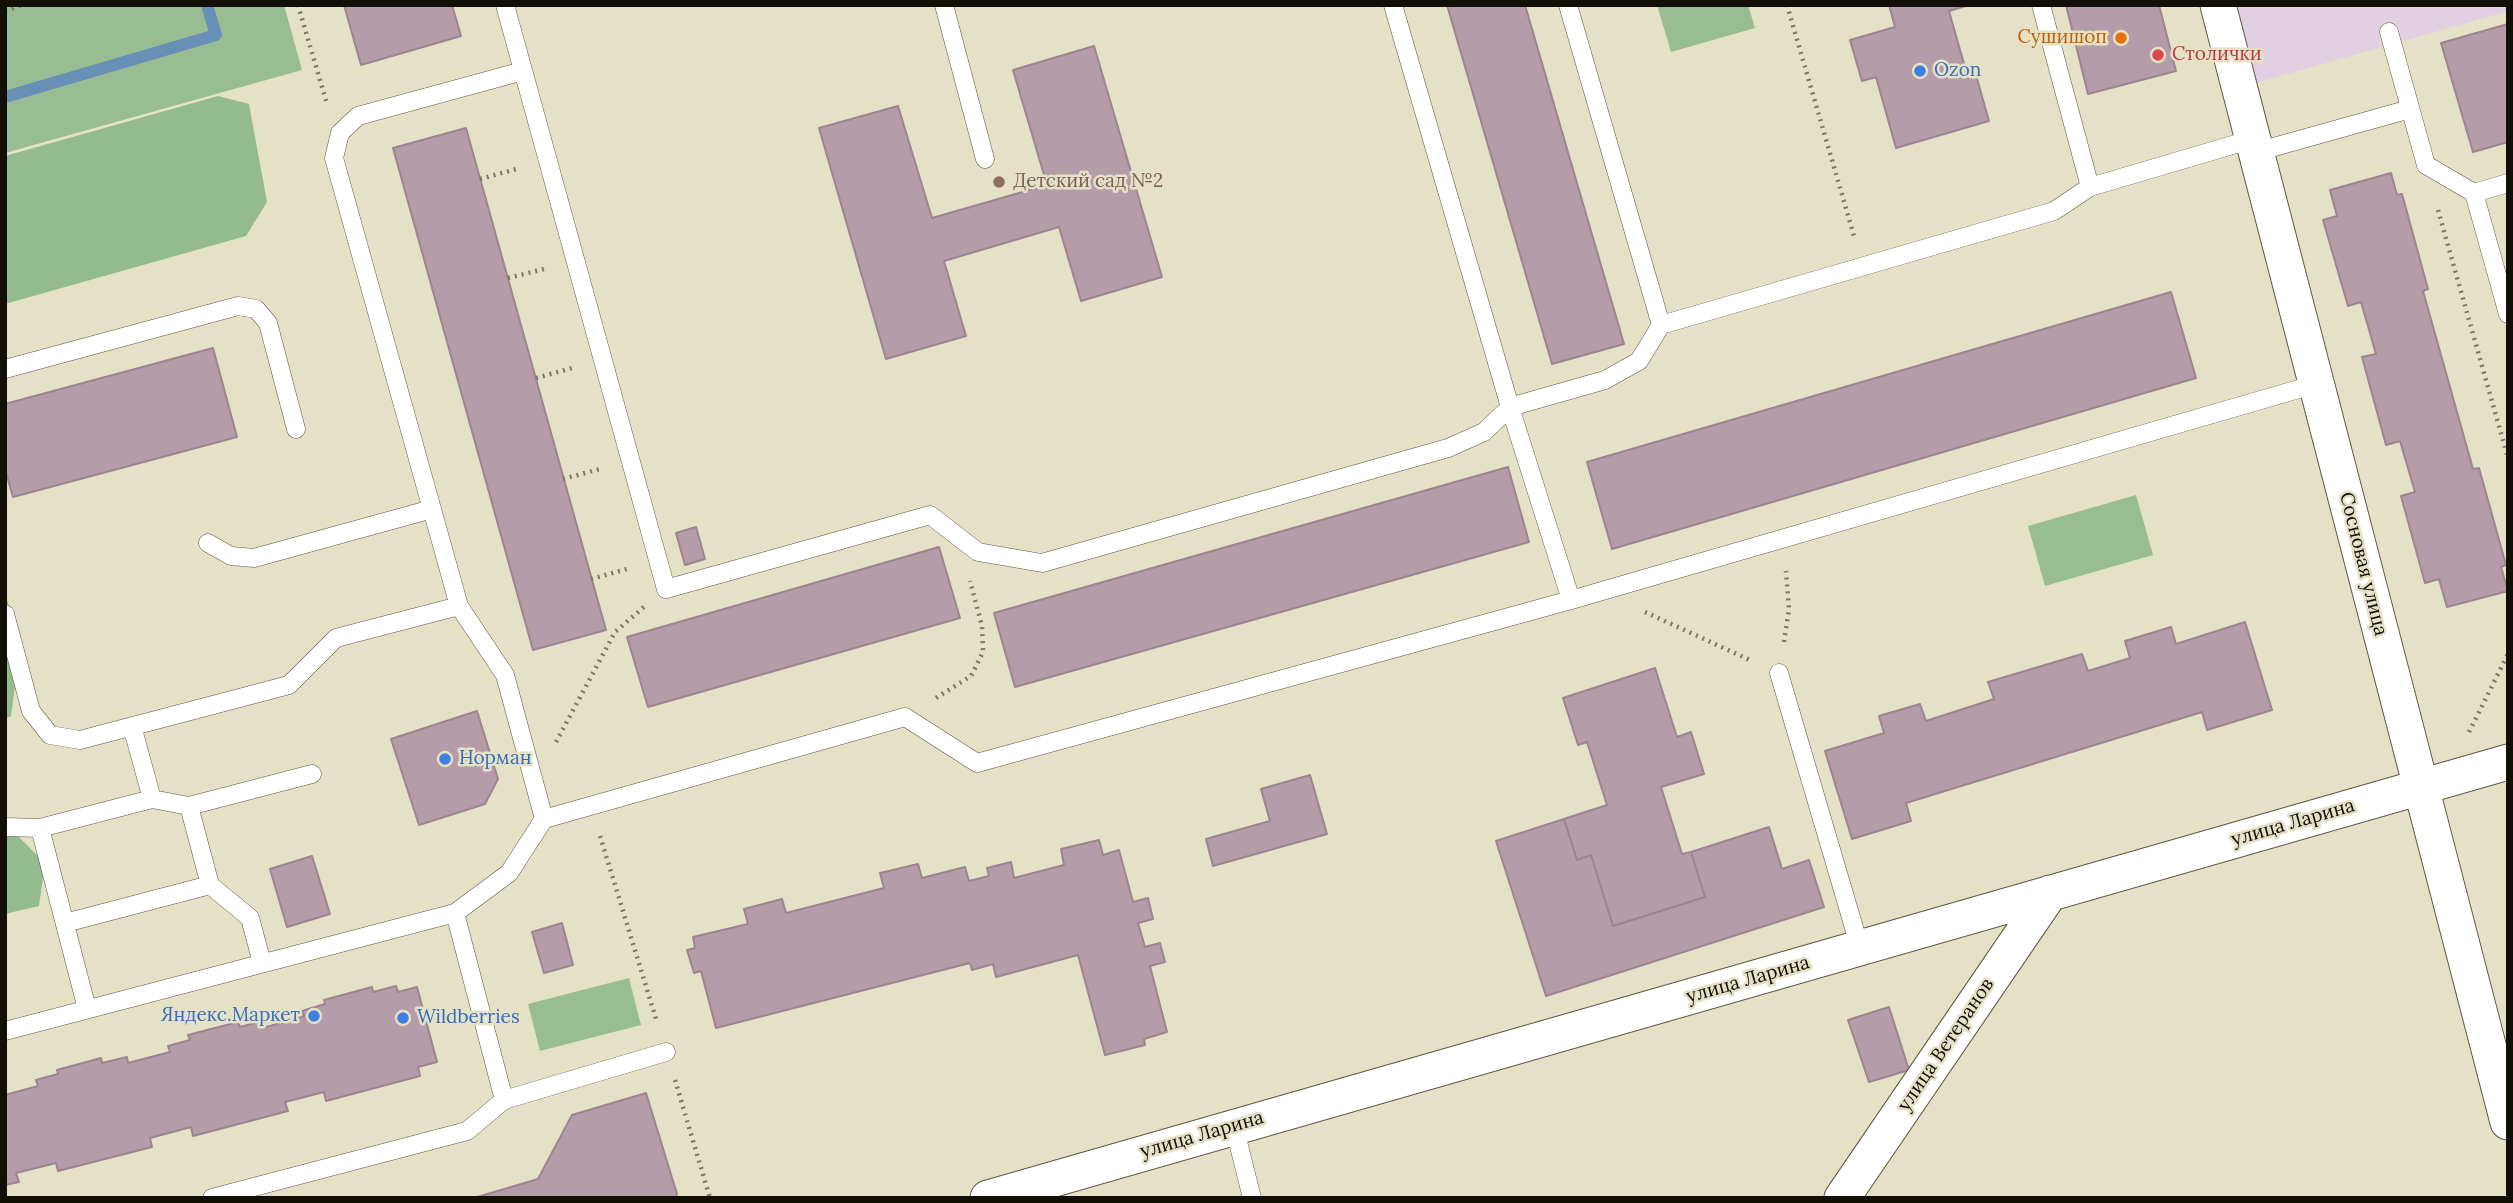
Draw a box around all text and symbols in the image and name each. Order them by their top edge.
place label: Сушишоп [2017,27,2107,49]
marker: Сушишоп [2113,30,2129,46]
place label: Столички [2172,44,2262,66]
marker: Столички [2150,47,2166,63]
place label: Ozon [1934,60,1981,82]
marker: Ozon [1912,63,1928,79]
place label: Детский сад №2 [1013,171,1163,193]
marker: Детский сад №2 [991,174,1007,190]
street label: Сосновая улица [2334,490,2392,638]
place label: Норман [459,748,532,770]
marker: Норман [437,751,453,767]
street label: улица Ларина [2229,794,2357,852]
street label: улица Ларина [1684,951,1812,1009]
street label: улица Ветеранов [1893,974,1999,1116]
place label: Яндекс.Маркет [161,1005,300,1027]
place label: Wildberries [417,1007,520,1029]
marker: Яндекс.Маркет [306,1008,322,1024]
marker: Wildberries [395,1010,411,1026]
street label: улица Ларина [1138,1106,1266,1164]

